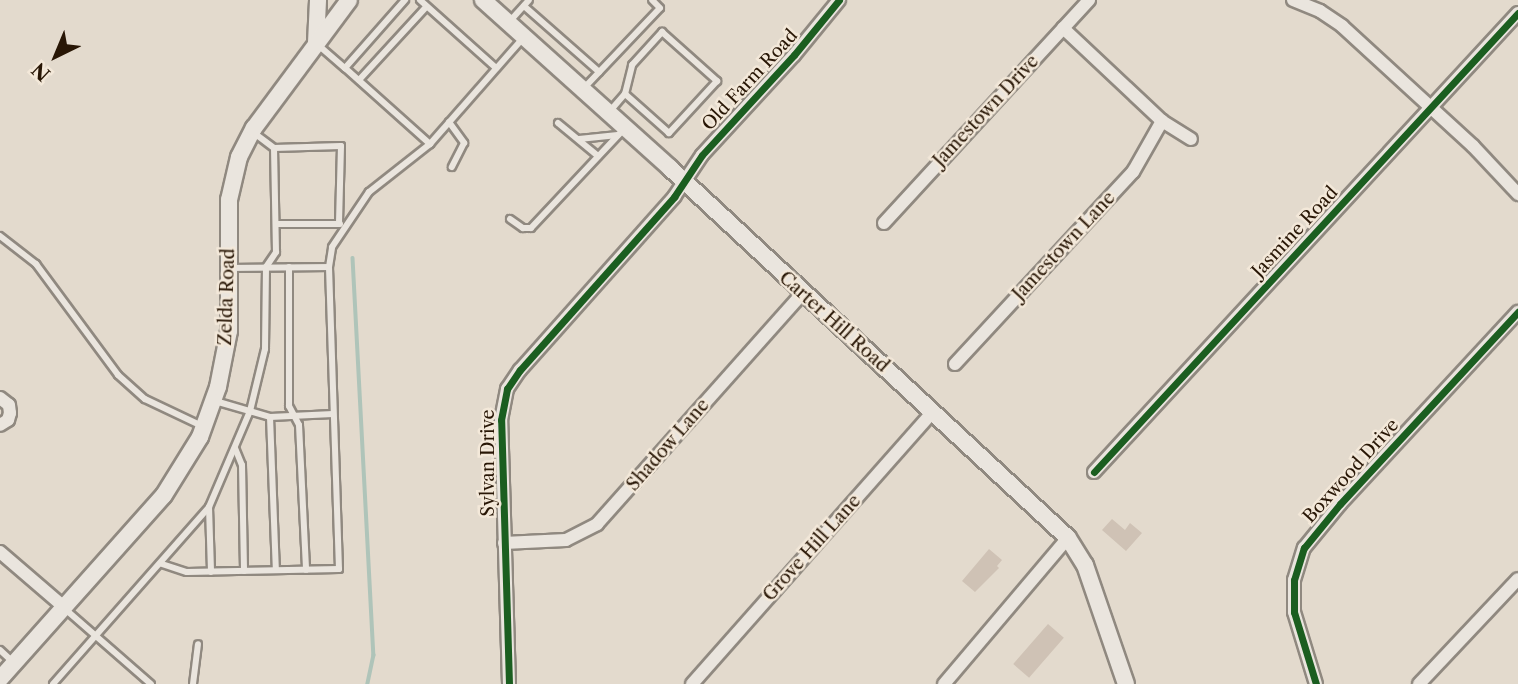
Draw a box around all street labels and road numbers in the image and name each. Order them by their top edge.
street label: Old Farm Road [698,25,802,135]
street label: Jamestown Drive [929,51,1043,171]
street label: Jasmine Road [1247,182,1343,282]
street label: Jamestown Lane [1008,187,1120,305]
street label: Zelda Road [215,248,239,346]
street label: Carter Hill Road [775,267,893,377]
street label: Shadow Lane [622,394,714,496]
street label: Sylvan Drive [477,409,499,517]
street label: Boxwood Drive [1299,414,1403,528]
street label: Grove Hill Lane [759,490,865,606]

